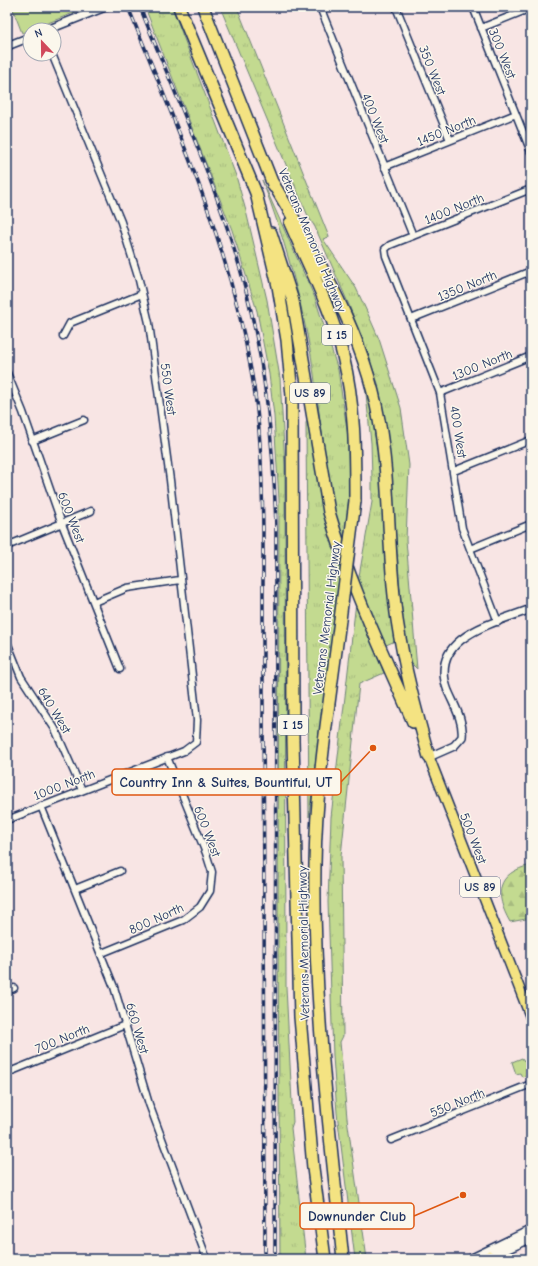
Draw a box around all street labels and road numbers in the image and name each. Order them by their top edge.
street label: 300 West [486,26,520,82]
street label: 350 West [416,43,450,98]
street label: 400 West [359,91,393,147]
street label: 1450 North [415,112,478,149]
street label: Veterans Memorial Highway [275,166,350,314]
street label: 1400 North [422,190,486,227]
street label: 1350 North [435,267,499,304]
road number: I 15 [322,325,352,345]
street label: 1300 North [450,346,514,383]
street label: 550 West [157,362,180,417]
road number: US 89 [290,383,330,403]
street label: 400 West [447,405,470,460]
street label: 600 West [55,490,89,546]
street label: Veterans Memorial Highway [310,540,343,696]
street label: 640 West [35,684,75,737]
road number: I 15 [278,715,308,735]
street label: 1000 North [31,766,97,803]
street label: 600 West [191,804,225,860]
street label: 500 West [457,811,491,867]
street label: Veterans Memorial Highway [295,865,312,1020]
road number: US 89 [460,877,500,897]
street label: 800 North [127,900,186,937]
street label: 660 West [123,1001,152,1057]
street label: 700 North [33,1021,92,1056]
street label: 550 North [428,1085,487,1120]

